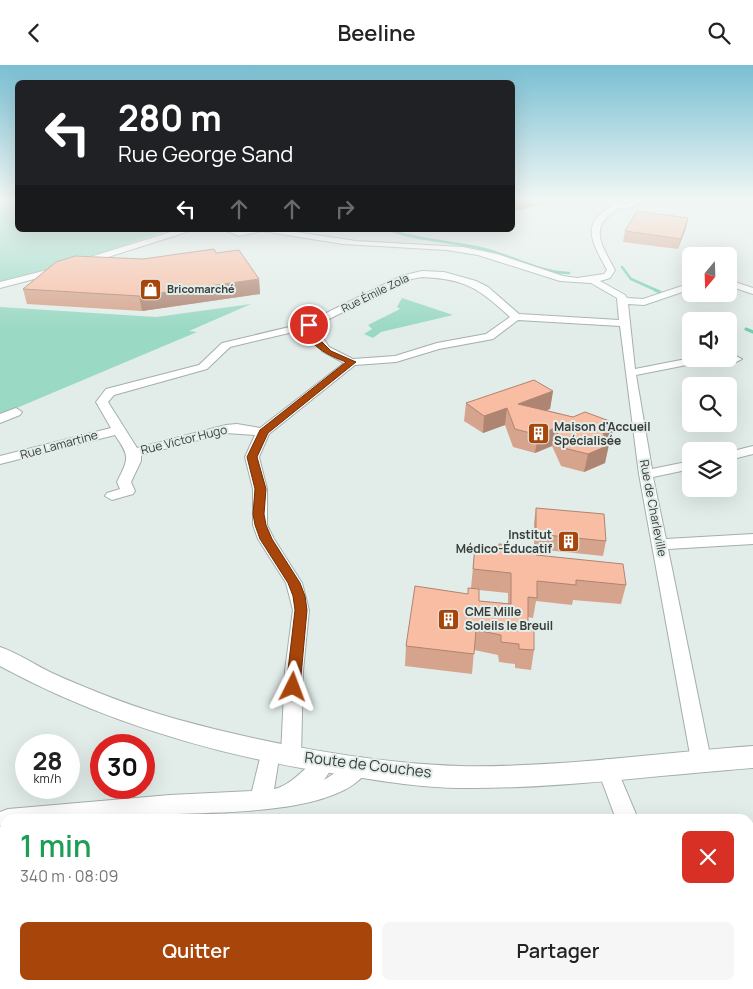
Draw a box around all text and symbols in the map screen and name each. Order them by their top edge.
text: Beeline [337,18,416,48]
icon: back [20,19,48,47]
icon: search [705,19,733,47]
text: 280 m [118,94,222,142]
icon: left [35,100,100,165]
text: Rue George Sand [118,139,293,169]
icon: left [172,195,200,223]
icon: ahead [225,195,253,223]
icon: ahead [278,195,306,223]
icon: right [331,195,359,223]
north arrow [682,247,738,303]
map controls [682,247,737,497]
street label: Rue Émile Zola [339,270,411,315]
shop icon: Bricomarché [139,277,163,301]
place label: Bricomarché [167,281,235,296]
pin [288,304,330,346]
icon: arrive [295,311,323,339]
button: sound [682,312,737,367]
button: search [682,377,737,432]
place label: Maison d'Accueil Spécialisée [554,418,651,449]
street label: Rue Victor Hugo [139,421,229,458]
building icon: Maison d'Accueil Spécialisée [526,422,550,446]
street label: Rue Lamartine [18,426,100,463]
button: layers [682,442,737,497]
street label: Rue de Charleville [636,458,671,558]
place label: Institut Médico-Éducatif [456,526,552,557]
building icon: Institut Médico-Éducatif [556,530,580,554]
place label: CME Mille Soleils le Breuil [465,603,553,634]
building icon: CME Mille Soleils le Breuil [437,607,461,631]
position arrow [266,660,318,712]
speed limit sign: 30 [90,734,155,799]
text: 28 [32,743,63,778]
street label: Route de Couches [303,746,433,783]
text: km/h [34,770,61,787]
text: 1 min [20,825,92,866]
button: close [682,831,734,883]
text: 340 m · 08:09 [20,865,118,887]
button: Quitter [20,922,372,980]
button: Partager [382,922,734,980]

